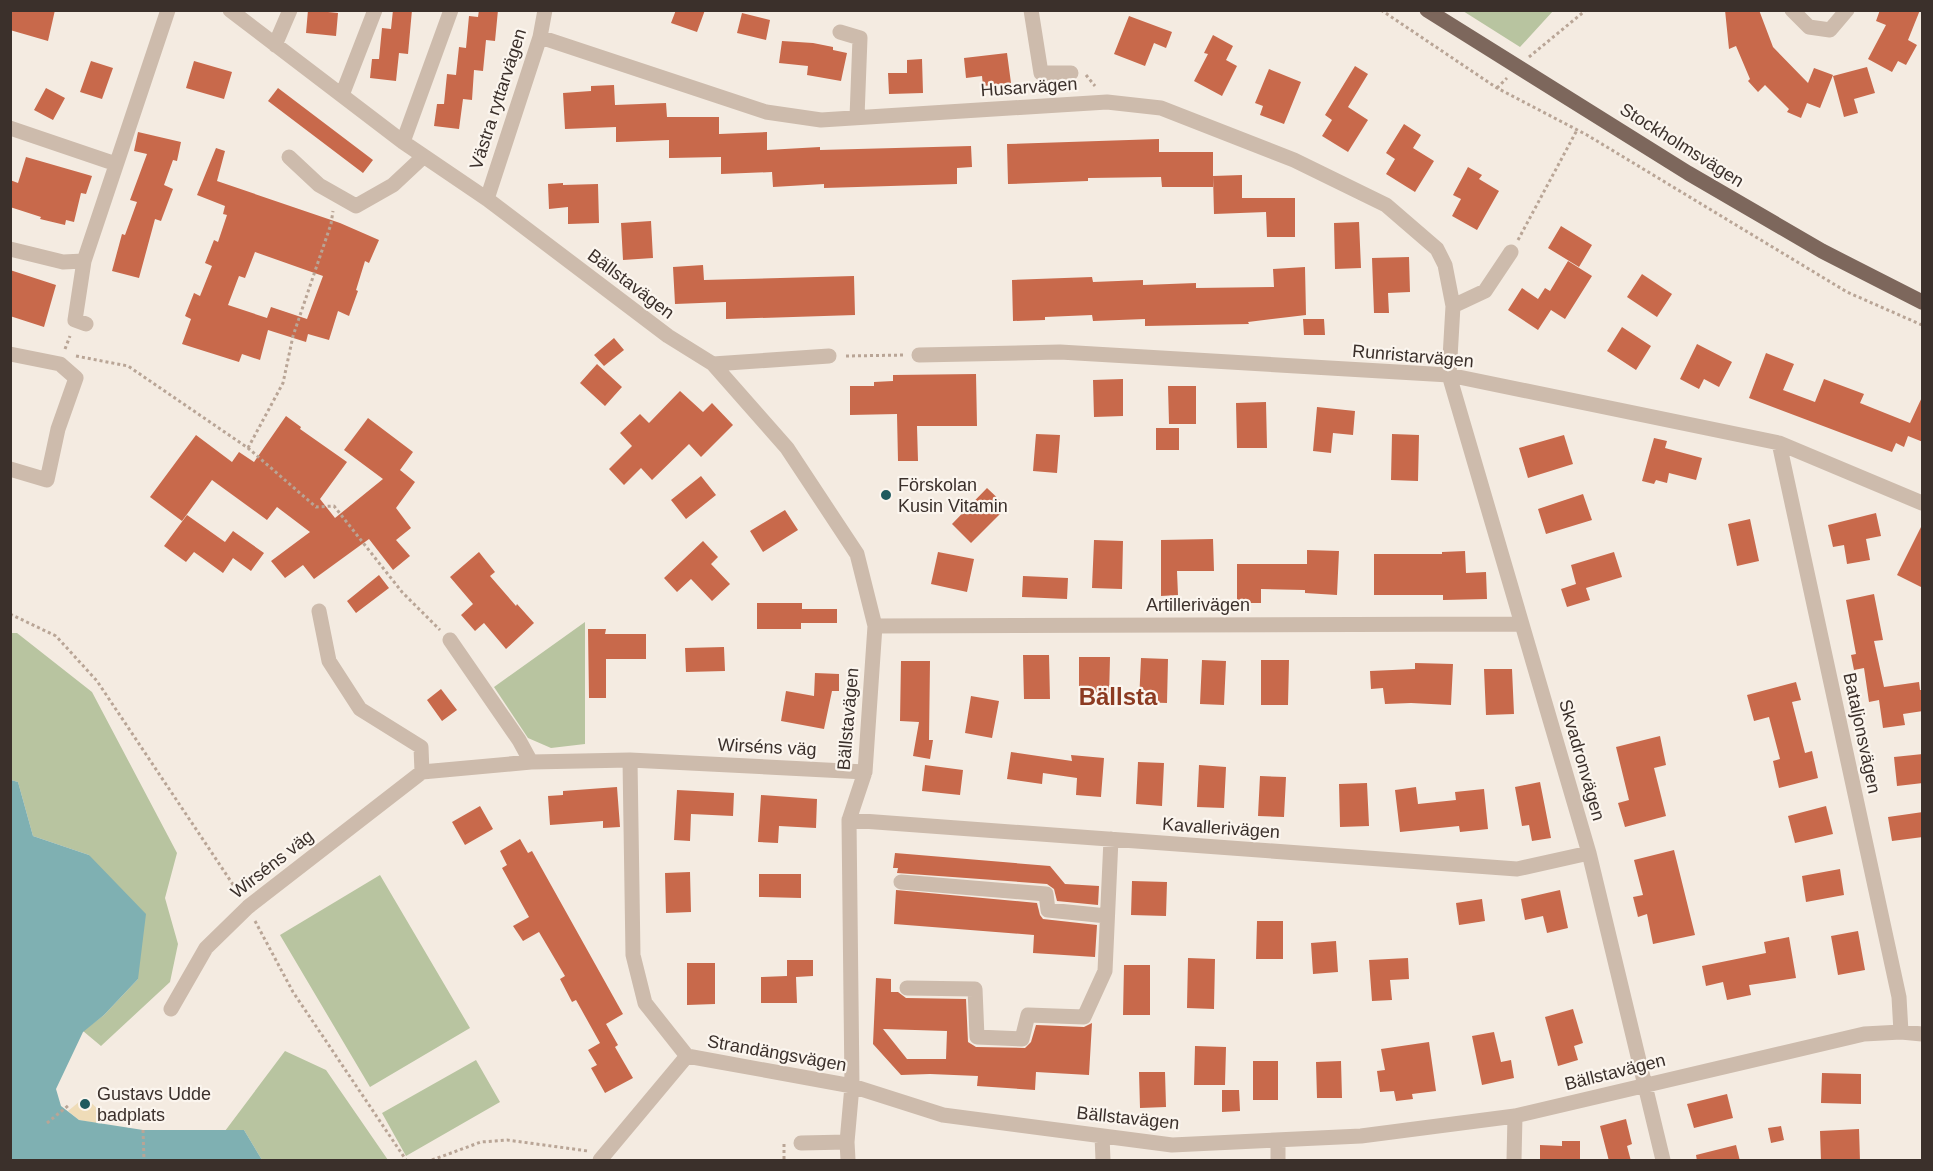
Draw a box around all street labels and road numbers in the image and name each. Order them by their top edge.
street label: Västra ryttarvägen [466,26,530,172]
street label: Husarvägen [980,74,1078,100]
street label: Stockholmsvägen [1616,99,1748,191]
street label: Bällstavägen [584,245,678,323]
street label: Runristarvägen [1351,341,1475,371]
street label: Artillerivägen [1146,595,1250,615]
street label: Bällstavägen [834,667,862,771]
street label: Bataljonsvägen [1839,671,1885,795]
street label: Skvadronvägen [1555,697,1609,823]
street label: Wirséns väg [717,734,817,760]
street label: Kavallerivägen [1161,814,1281,842]
street label: Wirséns väg [227,826,317,902]
street label: Strandängsvägen [706,1031,848,1075]
street label: Bällstavägen [1563,1050,1667,1094]
street label: Bällstavägen [1076,1103,1180,1133]

